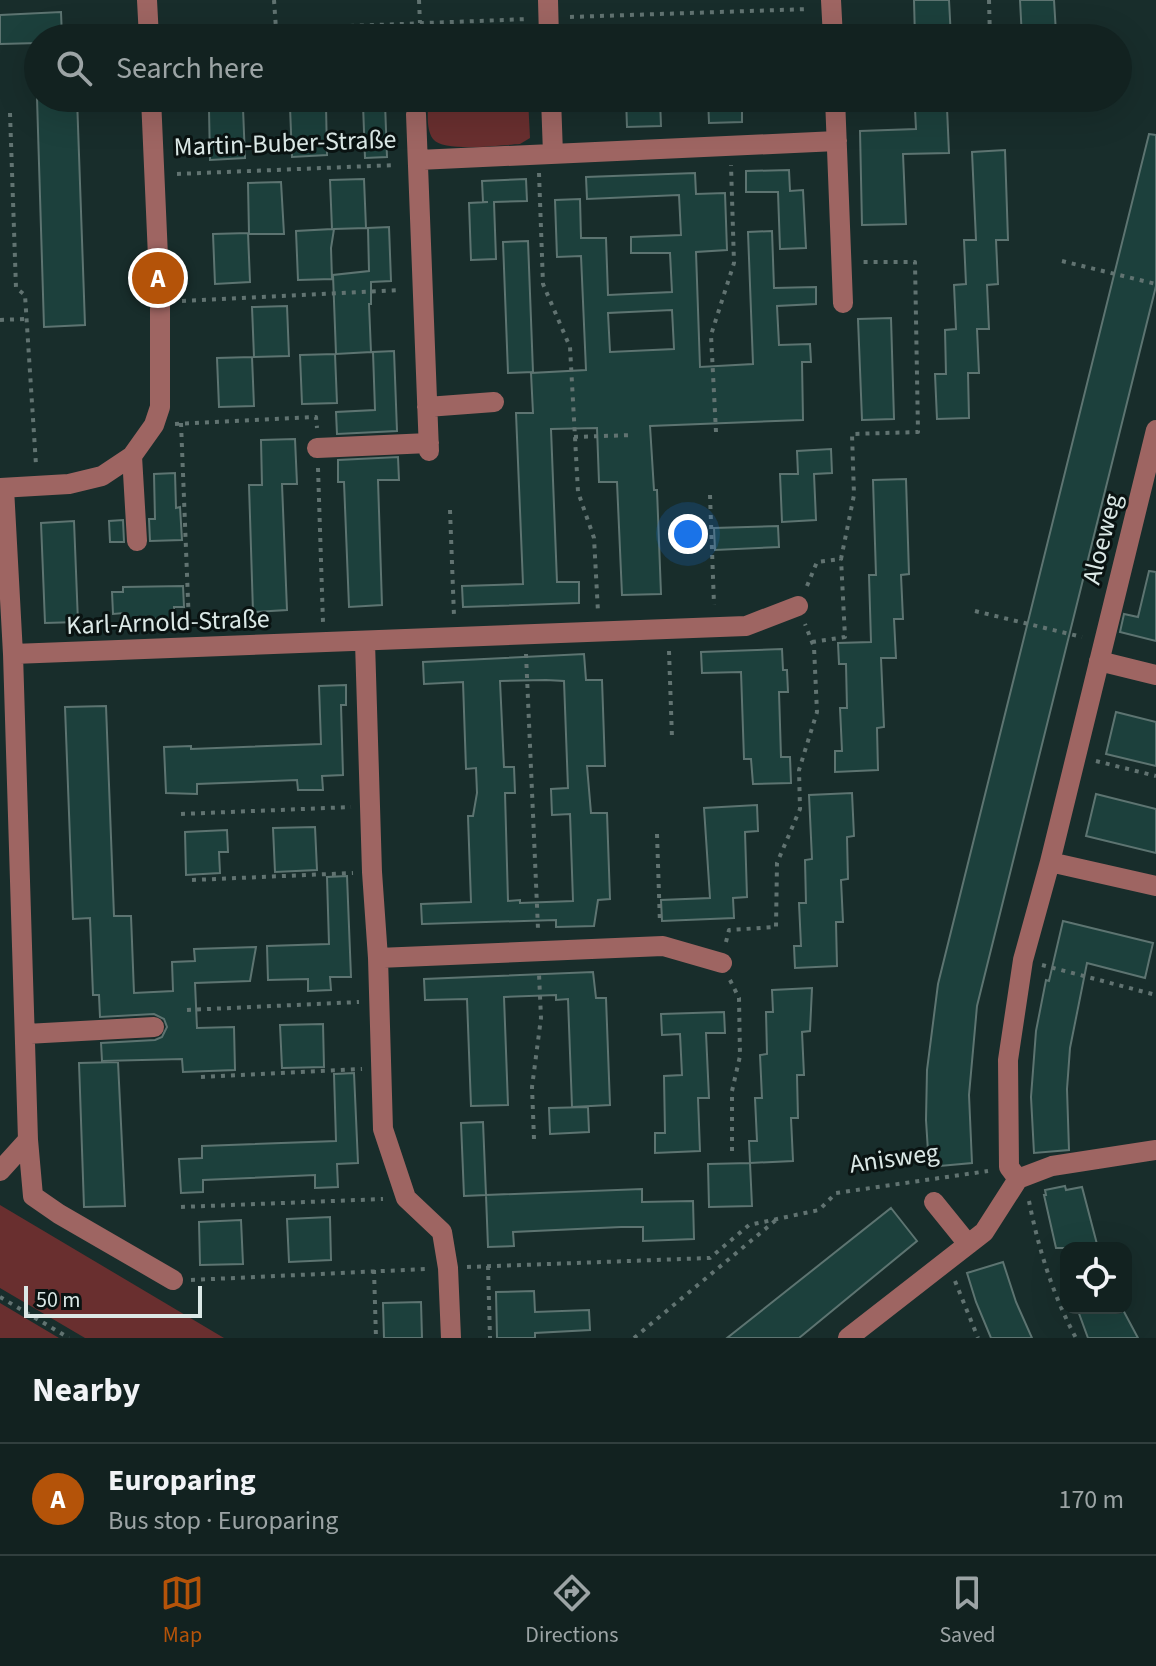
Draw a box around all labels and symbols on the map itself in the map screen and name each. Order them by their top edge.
street label: Martin-Buber-Straße [173,121,397,165]
pin: A [132,248,184,308]
street label: Aloeweg [1073,490,1131,588]
your location [668,514,708,554]
street label: Karl-Arnold-Straße [66,600,270,644]
street label: Anisweg [847,1133,941,1183]
scale bar [24,1282,202,1318]

